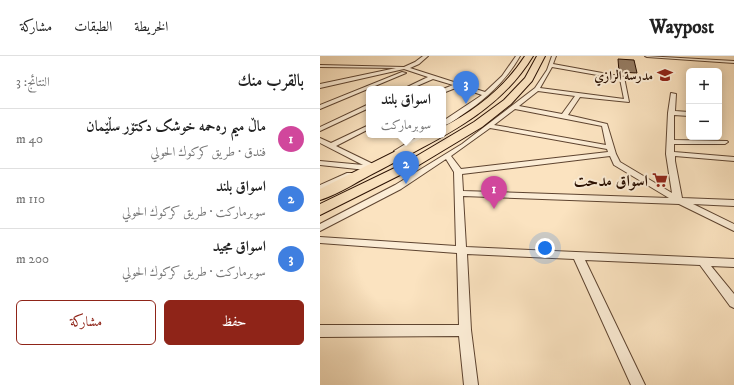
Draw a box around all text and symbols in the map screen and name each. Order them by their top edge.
text: Waypost [650,16,714,39]
text: مشاركة [20,18,52,36]
text: الطبقات [74,18,112,36]
text: الخريطة [134,18,168,36]
school or university icon: مدرسة الرازي [656,66,674,84]
place label: مدرسة الرازي [594,68,653,87]
map controls [686,68,722,140]
button: + [686,68,722,104]
text: بالقرب منك [238,70,304,92]
pin: 3 [453,71,479,104]
text: النتائج: 3 [16,74,50,90]
popup [366,86,446,138]
text: اسواق بلند [381,90,431,109]
button: − [686,104,722,140]
text: ماڵ میم رەحمە خوشک دکتۆر سڵێمان [86,117,266,136]
text: سوبرماركت [381,117,431,133]
text: 40 m [16,131,43,147]
text: 1 [289,131,293,147]
text: فندق · طريق كركوك الحولي [150,144,266,160]
pin: 2 [393,151,419,184]
place label: اسواق مدحت [574,171,648,191]
supermarket icon: اسواق مدحت [651,171,669,189]
pin: 1 [481,176,507,209]
text: اسواق بلند [216,177,266,196]
text: 110 m [16,191,45,207]
text: 2 [288,191,294,207]
text: سوبرماركت · طريق كركوك الحولي [122,204,266,220]
text: اسواق مجيد [212,237,266,256]
your location [535,238,555,258]
text: 200 m [16,251,49,267]
text: 3 [289,251,293,267]
text: سوبرماركت · طريق كركوك الحولي [122,264,266,280]
button: مشاركة [16,300,156,345]
button: حفظ [164,300,304,345]

